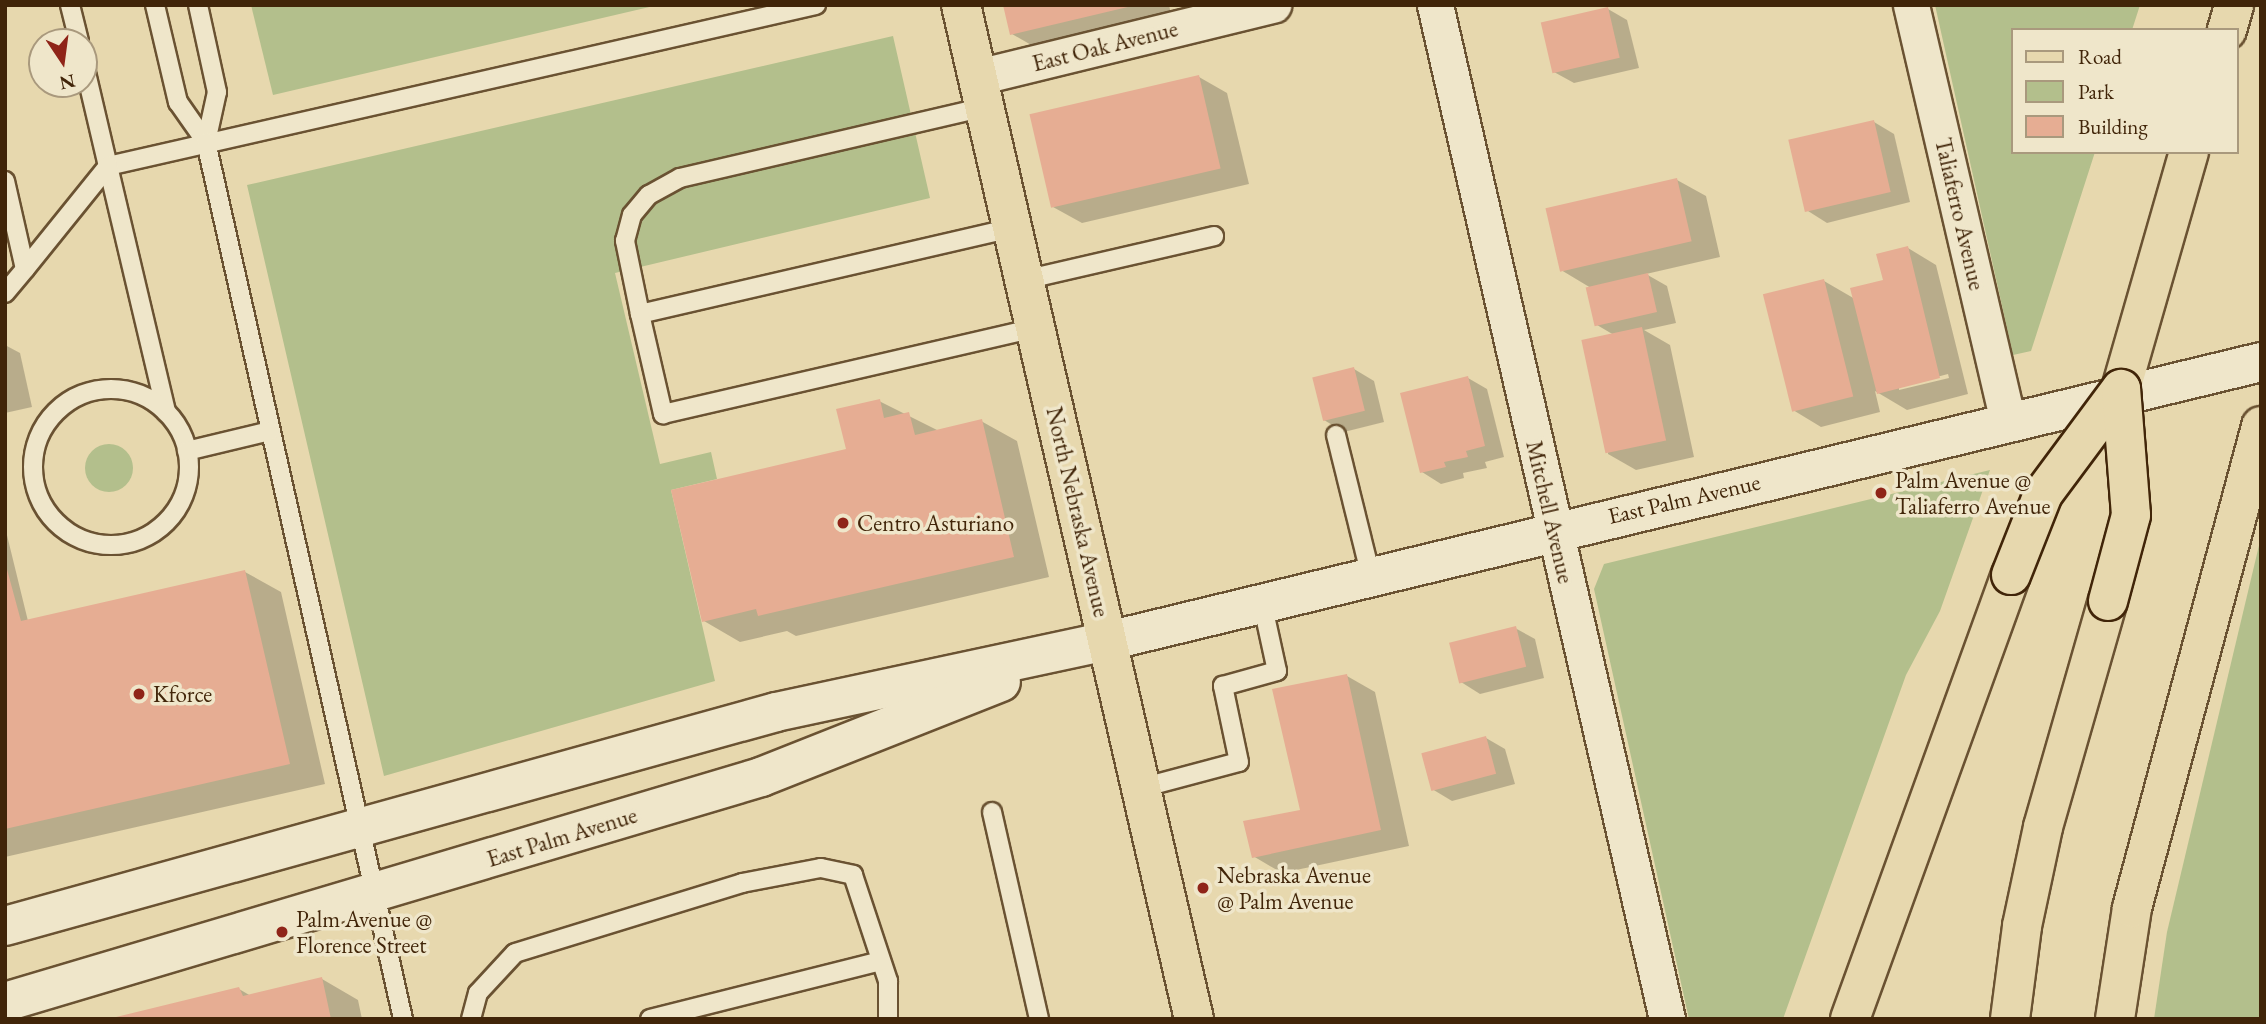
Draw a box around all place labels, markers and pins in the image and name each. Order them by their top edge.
place label: Palm Avenue @ Taliaferro Avenue [1895,466,2051,520]
marker: Palm Avenue @ Taliaferro Avenue [1873,485,1889,501]
place label: Centro Asturiano [857,509,1014,537]
marker: Centro Asturiano [835,515,851,531]
place label: Kforce [153,680,212,708]
marker: Kforce [131,686,147,702]
place label: Nebraska Avenue @ Palm Avenue [1217,861,1371,915]
marker: Nebraska Avenue @ Palm Avenue [1195,880,1211,896]
place label: Palm Avenue @ Florence Street [296,905,433,959]
marker: Palm Avenue @ Florence Street [274,924,290,940]

